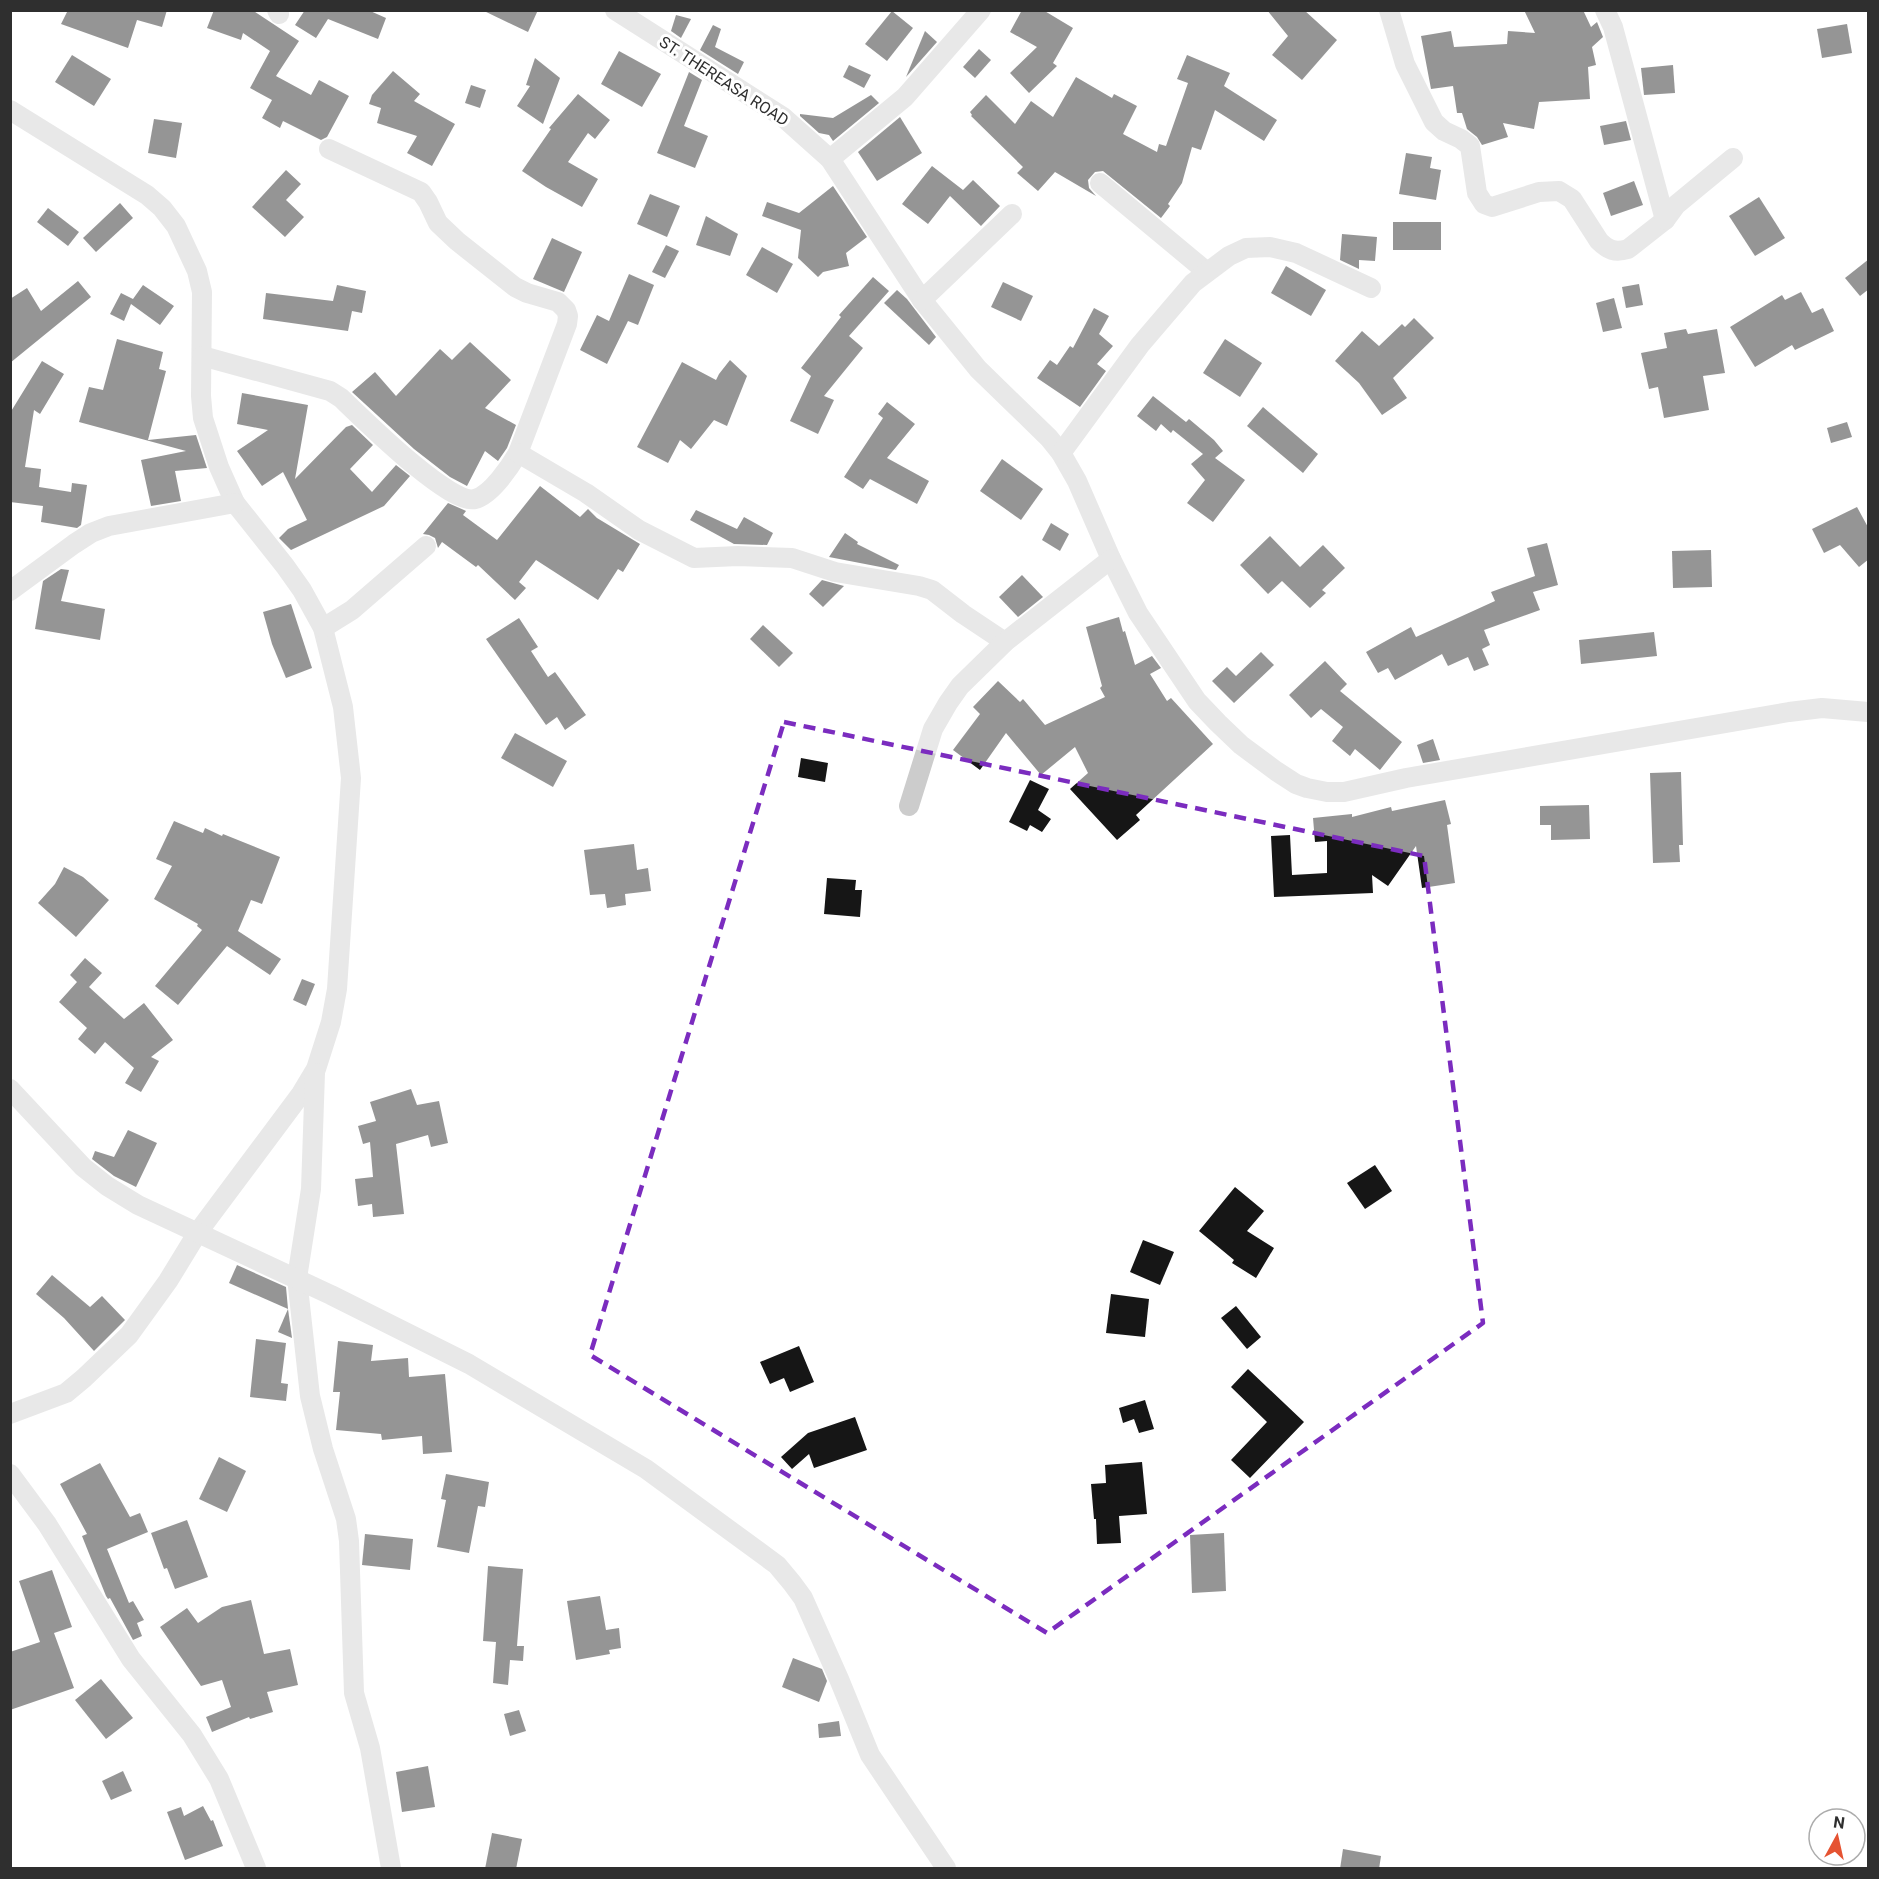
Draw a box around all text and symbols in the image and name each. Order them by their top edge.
street label: ST. THEREASA ROAD [656,32,792,130]
north arrow [1807,1807,1867,1867]
text: N [1832,1812,1846,1833]

